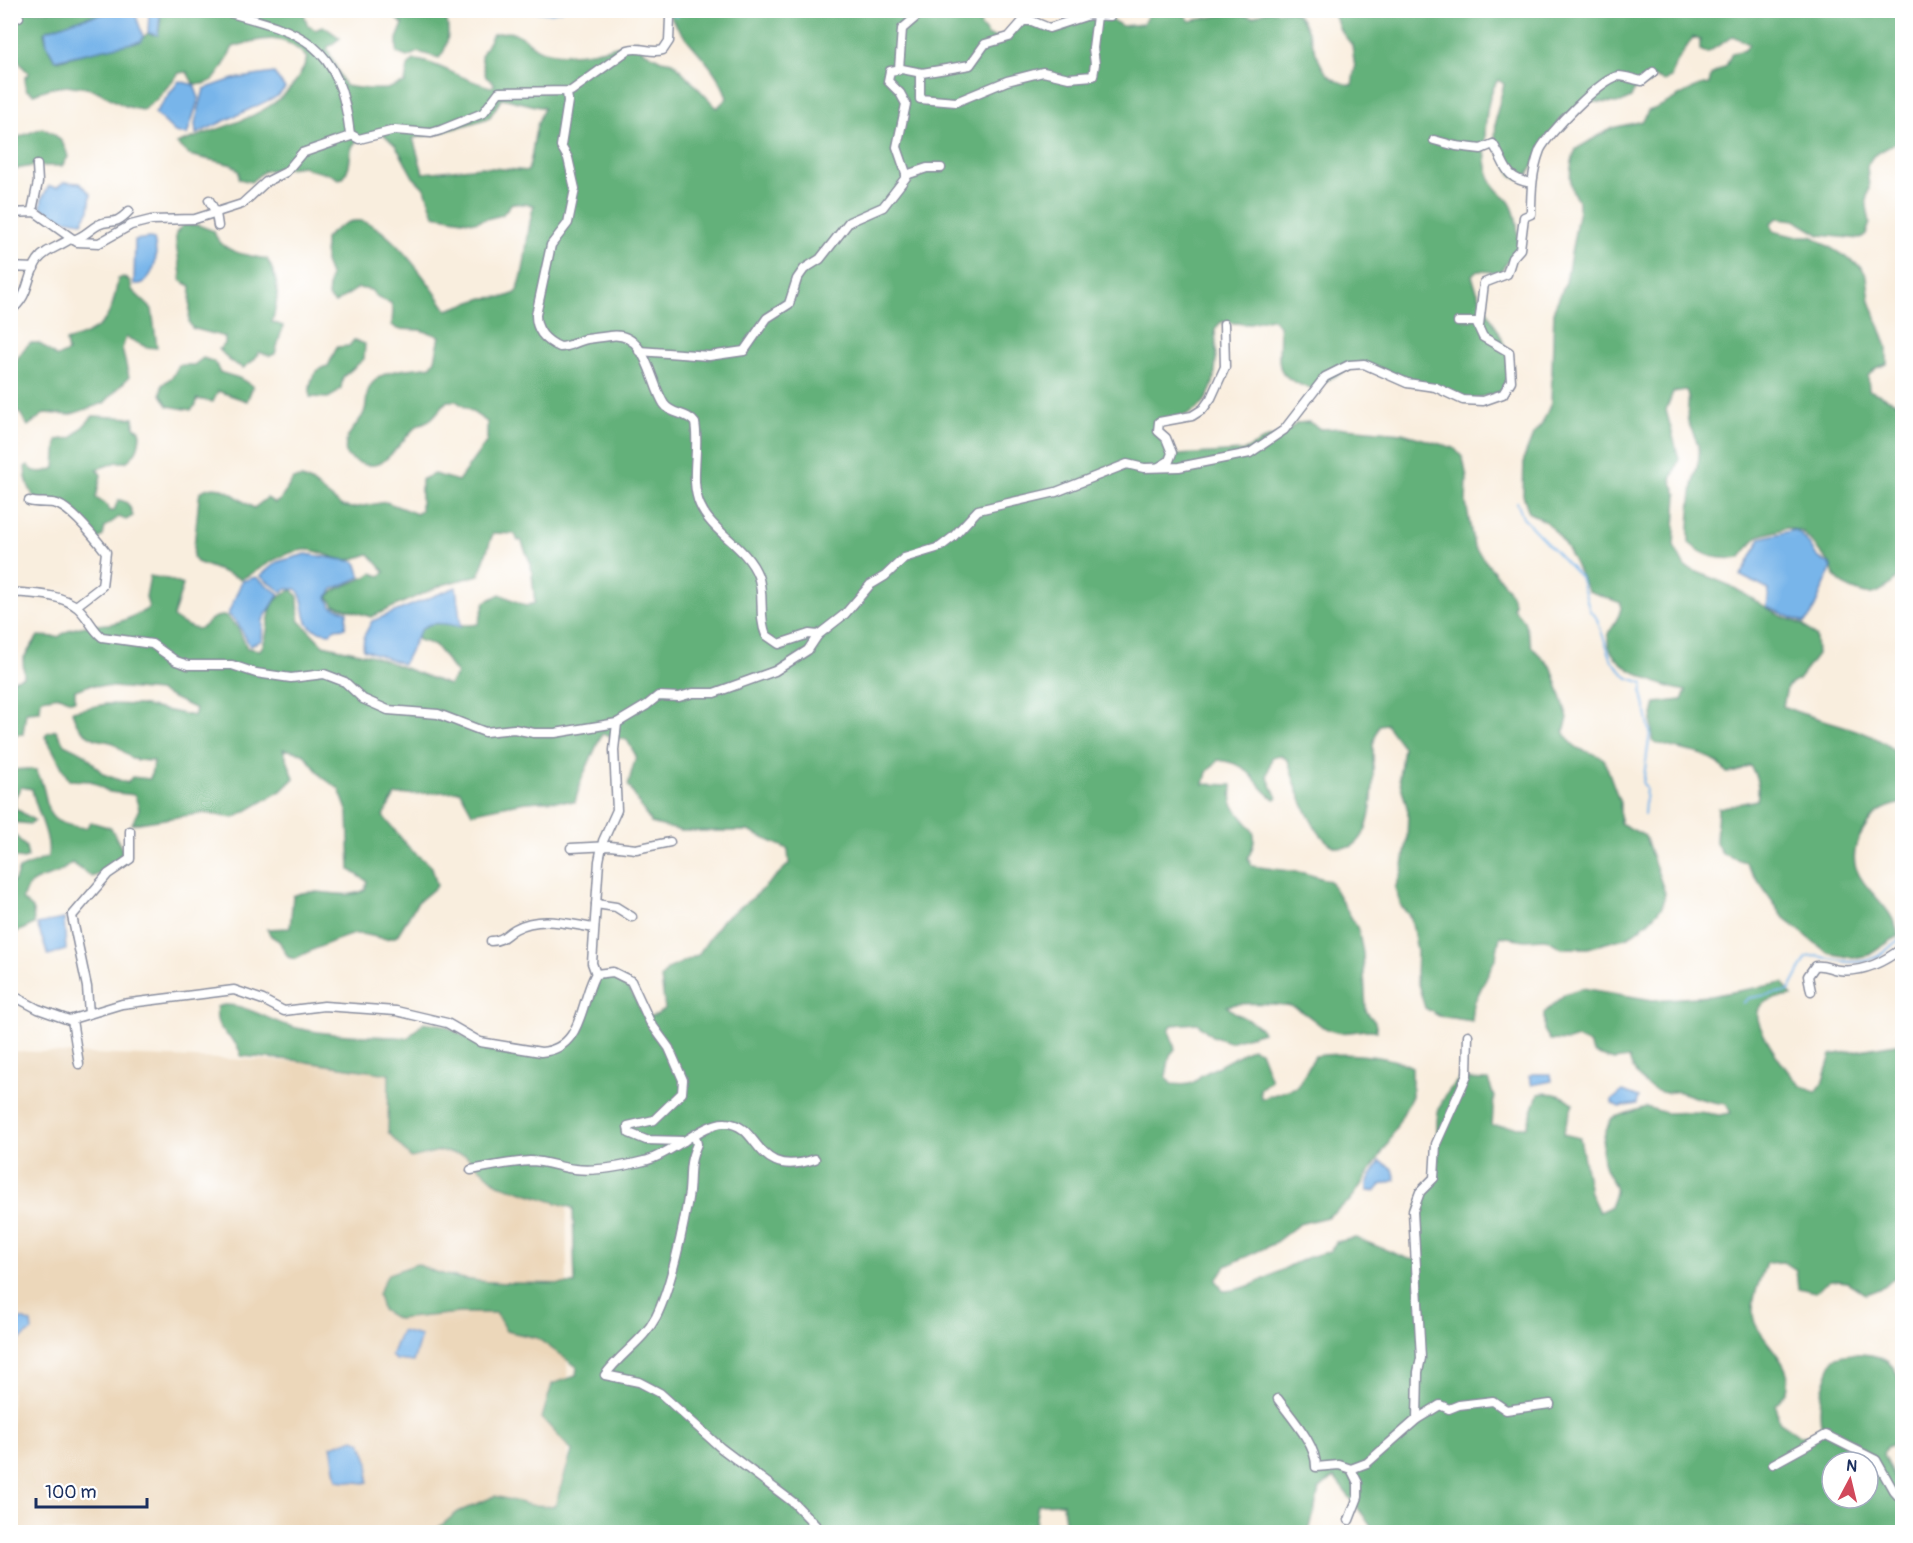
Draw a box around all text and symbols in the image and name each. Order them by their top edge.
north arrow [1820,1450,1880,1510]
text: N [1845,1456,1858,1477]
scale bar [36,1471,147,1509]
text: 100 m [45,1481,97,1504]

